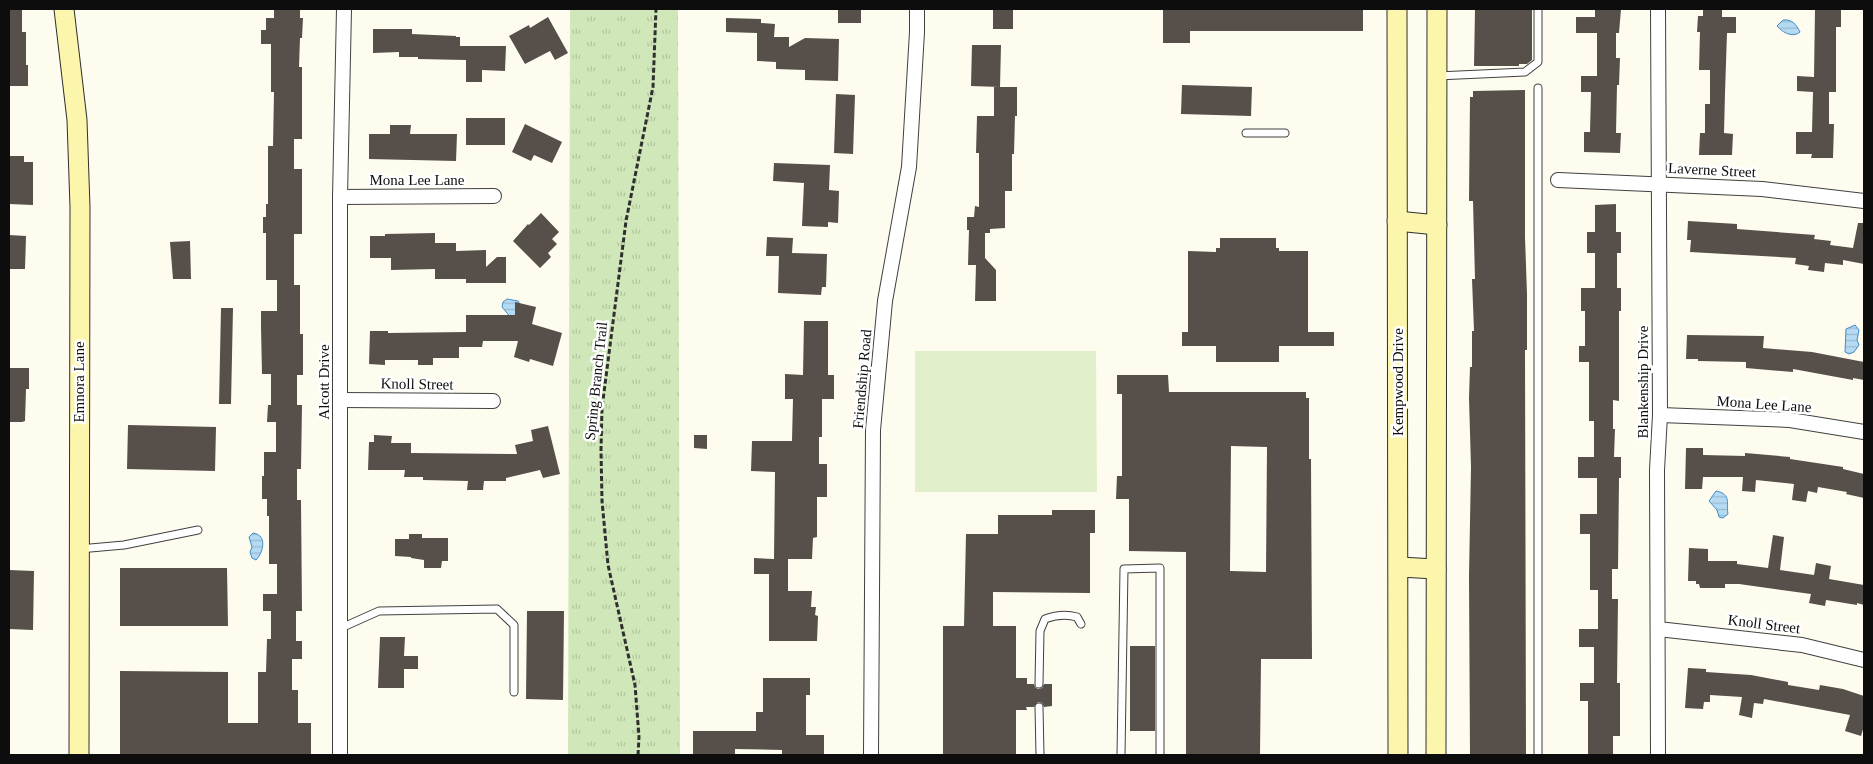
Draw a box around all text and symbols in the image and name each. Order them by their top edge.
street label: Laverne Street [1668,160,1757,180]
street label: Mona Lee Lane [370,172,465,188]
street label: Spring Branch Trail [582,321,610,441]
street label: Blankenship Drive [1635,325,1651,438]
street label: Friendship Road [850,328,874,429]
street label: Kempwood Drive [1390,328,1406,436]
street label: Emnora Lane [71,341,87,423]
street label: Alcott Drive [316,344,332,420]
street label: Knoll Street [380,375,454,393]
street label: Mona Lee Lane [1716,393,1812,415]
street label: Knoll Street [1727,612,1802,636]

